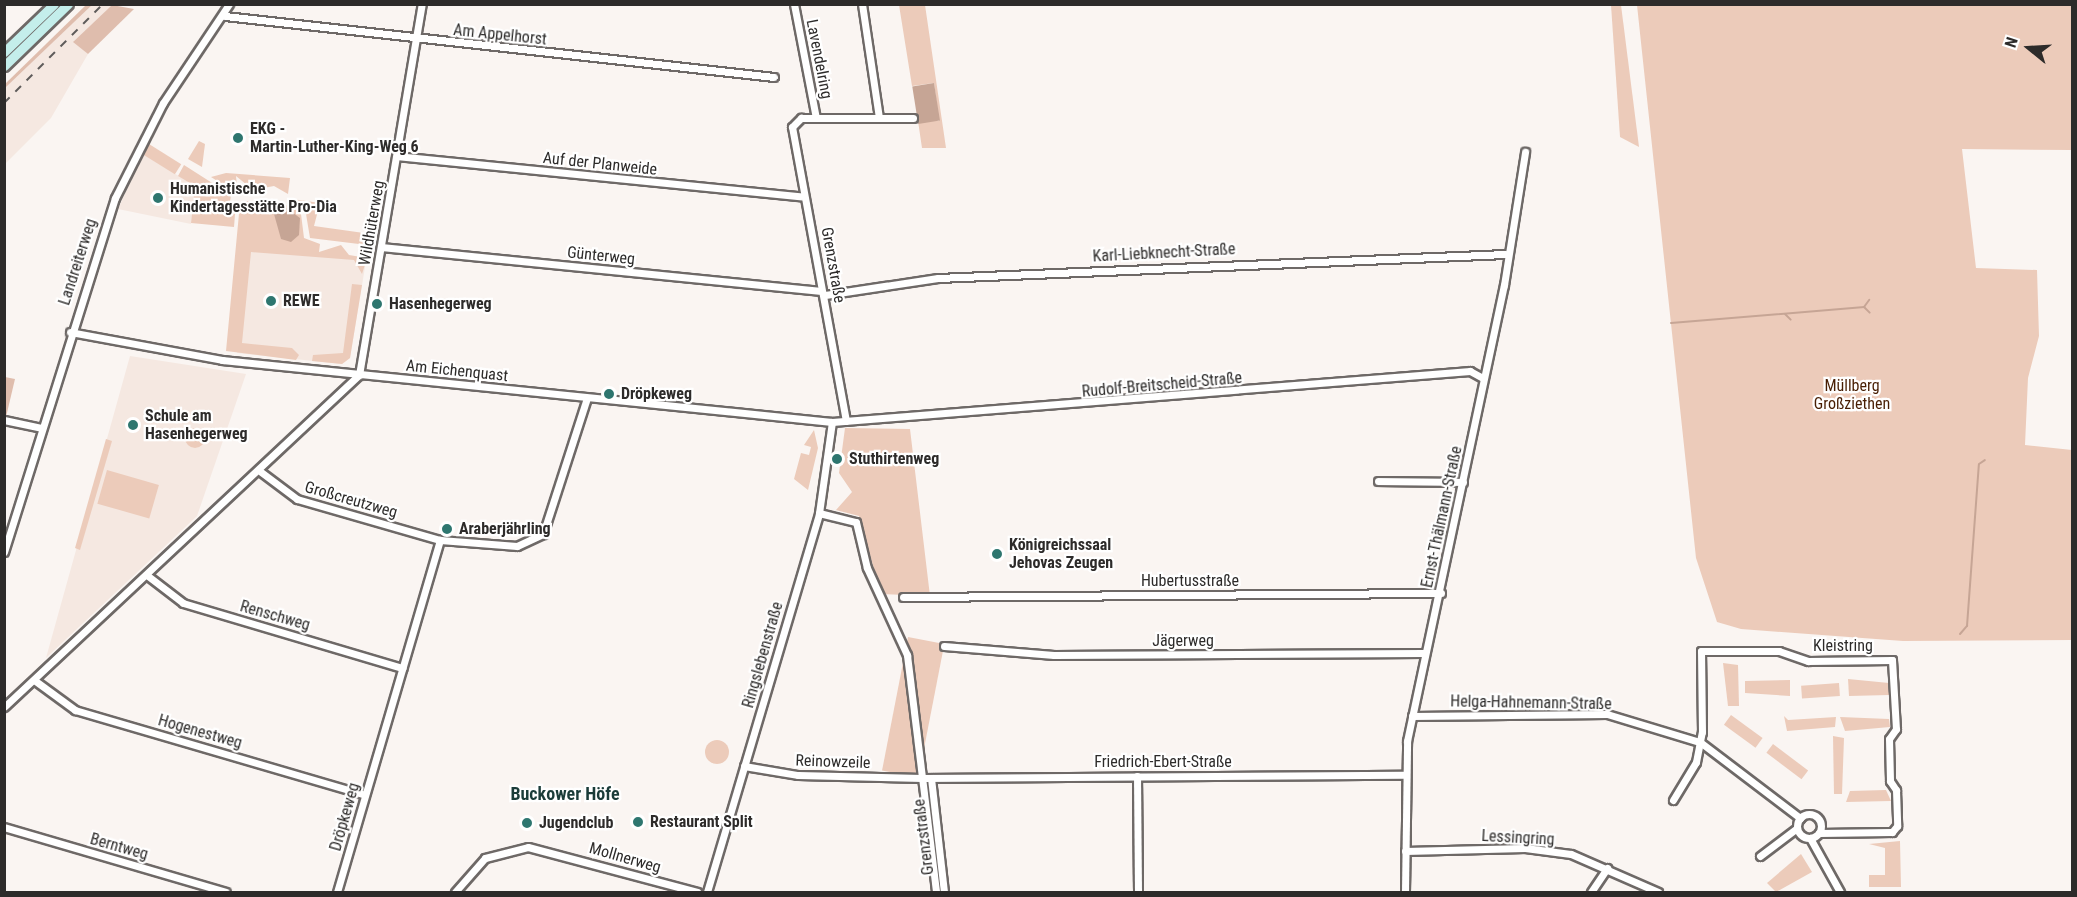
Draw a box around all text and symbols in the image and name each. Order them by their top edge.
street label: Lavendelring [802,18,836,100]
north arrow [1999,18,2059,78]
street label: Am Appelhorst [452,21,548,49]
text: N [2001,35,2022,50]
place label: EKG - Martin-Luther-King-Weg 6 [250,119,419,157]
marker: EKG - Martin-Luther-King-Weg 6 [231,131,245,145]
street label: Auf der Planweide [542,148,658,180]
place label: Humanistische Kindertagesstätte Pro-Dia [170,179,337,217]
street label: Wildhüterweg [355,179,389,267]
marker: Humanistische Kindertagesstätte Pro-Dia [151,191,165,205]
street label: Landreiterweg [55,216,101,308]
street label: Grenzstraße [817,226,849,304]
street label: Karl-Liebknecht-Straße [1092,240,1236,266]
street label: Günterweg [566,243,636,269]
place label: REWE [283,291,320,311]
marker: REWE [264,294,278,308]
place label: Hasenhegerweg [389,294,492,314]
marker: Hasenhegerweg [370,297,384,311]
street label: Am Eichenquast [405,356,509,386]
street label: Rudolf-Breitscheid-Straße [1081,368,1243,402]
park label: Müllberg Großziethen [1814,376,1890,414]
place label: Dröpkeweg [621,384,692,404]
marker: Dröpkeweg [602,387,616,401]
place label: Schule am Hasenhegerweg [145,406,248,444]
marker: Schule am Hasenhegerweg [126,418,140,432]
street label: Ernst-Thälmann-Straße [1418,444,1466,590]
place label: Stuthirtenweg [849,449,939,469]
marker: Stuthirtenweg [830,452,844,466]
street label: Großcreutzweg [302,478,400,522]
place label: Araberjährling [459,519,551,539]
marker: Araberjährling [440,522,454,536]
place label: Königreichssaal Jehovas Zeugen [1009,535,1113,573]
marker: Königreichssaal Jehovas Zeugen [990,547,1004,561]
street label: Hubertusstraße [1141,571,1239,591]
street label: Renschweg [238,597,312,635]
street label: Ringslebenstraße [739,600,787,710]
street label: Jägerweg [1152,631,1214,651]
street label: Kleistring [1813,636,1873,656]
street label: Helga-Hahnemann-Straße [1450,692,1612,714]
street label: Hogenestweg [156,711,244,753]
street label: Reinowzeile [795,751,871,773]
street label: Friedrich-Ebert-Straße [1094,752,1232,772]
street label: Dröpkeweg [326,781,364,853]
district label: Buckower Höfe [510,783,620,805]
street label: Grenzstraße [910,798,938,876]
place label: Restaurant Split [650,812,753,832]
place label: Jugendclub [539,813,613,833]
marker: Restaurant Split [631,815,645,829]
marker: Jugendclub [520,816,534,830]
street label: Lessingring [1481,826,1555,850]
street label: Berntweg [88,830,150,864]
street label: Mollnerweg [587,839,663,877]

